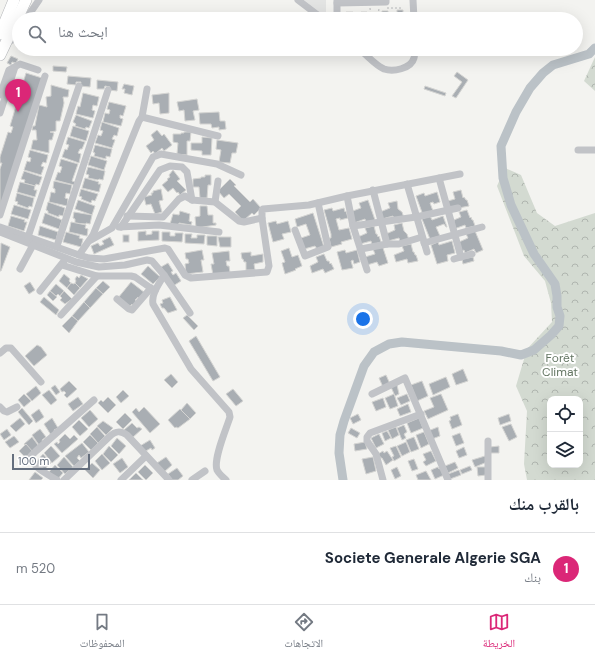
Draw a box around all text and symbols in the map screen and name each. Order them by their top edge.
search box [12,12,583,56]
text: ابحث هنا [58,22,108,42]
icon: search [26,23,48,45]
pin: 1 [5,79,31,112]
your location [353,309,373,329]
park label: Forêt Climat [542,350,578,380]
map controls [547,396,583,468]
button: locate [547,396,583,432]
button: layers [547,432,583,468]
scale bar [12,452,90,471]
text: 100 m [18,454,49,468]
text: بالقرب منك [509,493,579,515]
text: Societe Generale Algerie SGA [325,548,541,568]
text: 520 m [16,560,55,577]
text: 1 [564,560,568,577]
text: بنك [524,569,541,586]
tab: المحفوظات [80,611,125,654]
tab: الاتجاهات [284,611,323,654]
tab: الخريطة [483,611,515,654]

